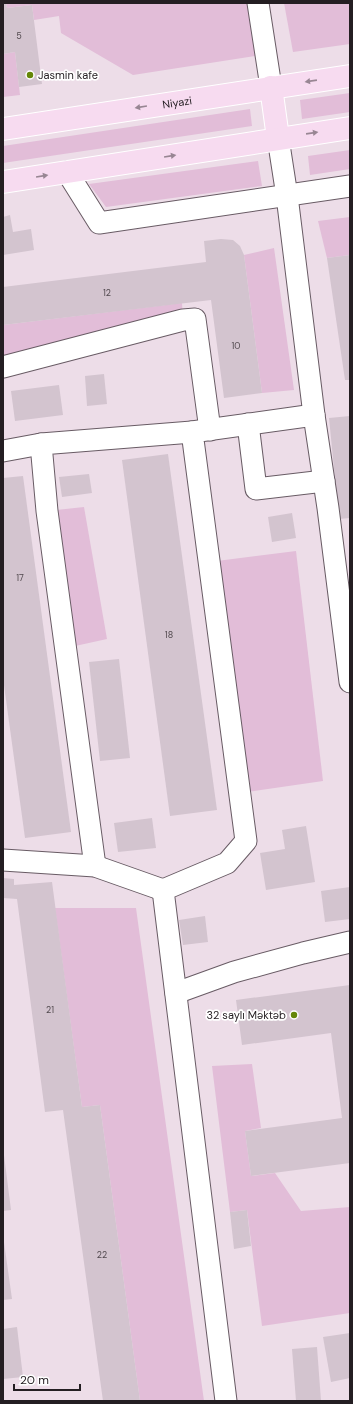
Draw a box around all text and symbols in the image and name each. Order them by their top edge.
house number: 5 [16,30,22,42]
place label: Jasmin kafe [38,68,98,82]
marker: Jasmin kafe [25,70,35,80]
one-way arrow [305,78,317,84]
street label: Niyazi [161,93,193,112]
one-way arrow [135,104,147,110]
one-way arrow [306,130,318,136]
one-way arrow [164,153,176,159]
one-way arrow [35,173,48,179]
house number: 12 [103,287,111,299]
house number: 10 [232,340,240,352]
house number: 17 [16,572,24,584]
house number: 18 [165,629,173,641]
house number: 21 [46,1004,54,1016]
place label: 32 saylı Məktəb [207,1008,286,1022]
marker: 32 saylı Məktəb [289,1010,299,1020]
house number: 22 [97,1249,107,1261]
scale bar [14,1366,80,1392]
text: 20 m [20,1372,49,1388]

